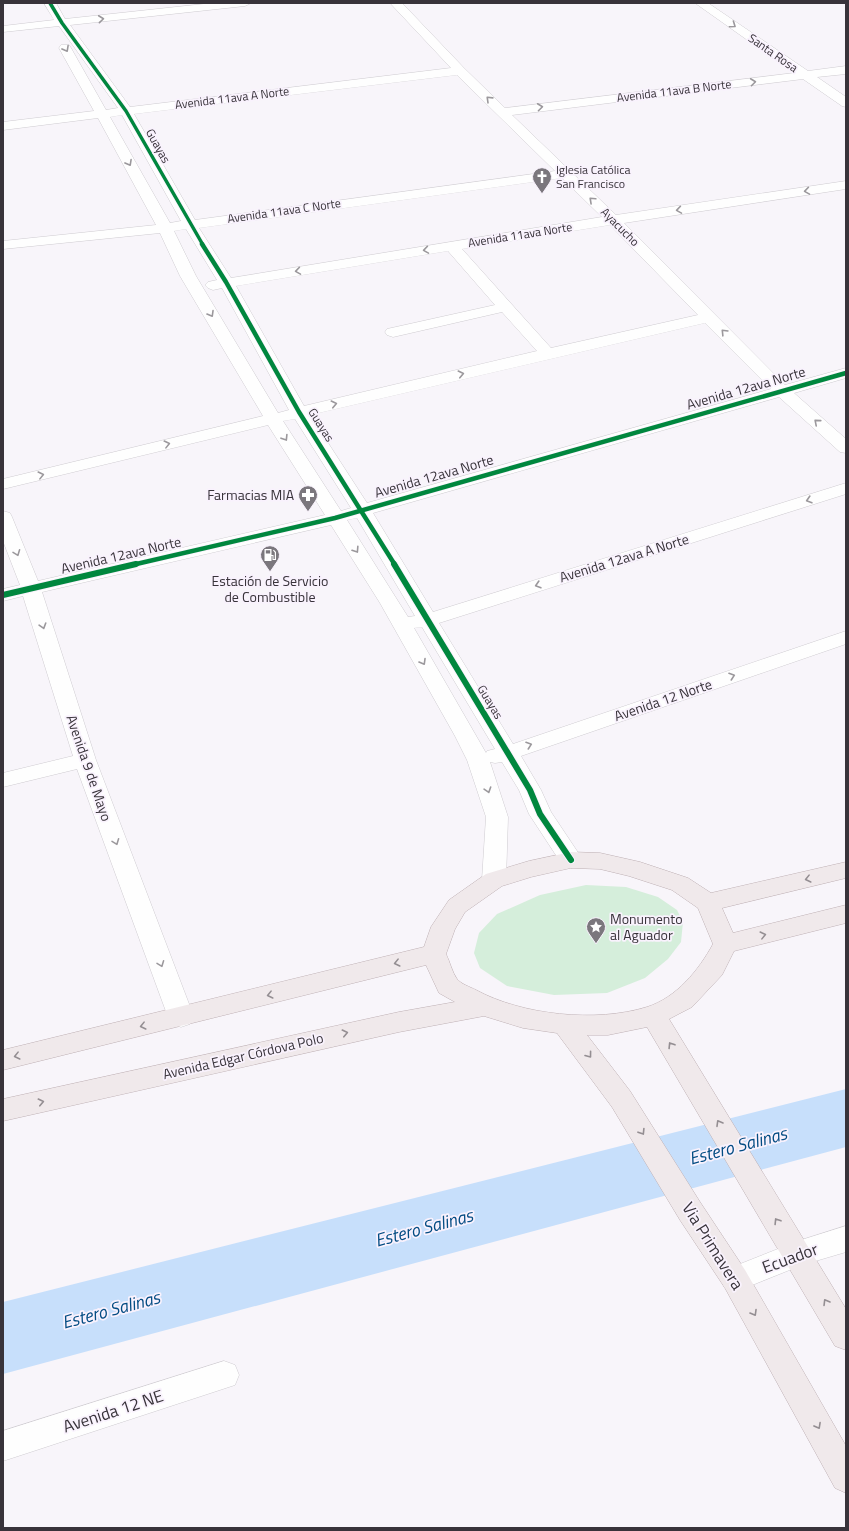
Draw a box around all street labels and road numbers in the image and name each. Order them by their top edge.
street label: Santa Rosa [744,28,802,77]
street label: Avenida 11ava B Norte [616,74,732,107]
street label: Avenida 11ava A Norte [174,81,290,114]
street label: Guayas [141,125,176,167]
street label: Avenida 11ava C Norte [226,193,342,228]
street label: Ayacucho [597,203,644,250]
street label: Avenida 11ava Norte [466,217,573,252]
street label: Avenida 12ava Norte [684,361,808,415]
street label: Guayas [304,404,340,446]
street label: Avenida 12ava Norte [372,449,496,503]
street label: Avenida 12ava A Norte [557,528,691,587]
street label: Avenida 12ava Norte [59,530,183,579]
street label: Avenida 12 Norte [611,673,715,726]
street label: Guayas [473,681,508,723]
street label: Avenida 9 de Mayo [61,712,117,824]
street label: Avenida Edgar Córdova Polo [161,1027,325,1084]
street label: Via Primavera [676,1197,751,1295]
street label: Ecuador [758,1236,822,1280]
street label: Avenida 12 NE [59,1383,167,1439]

